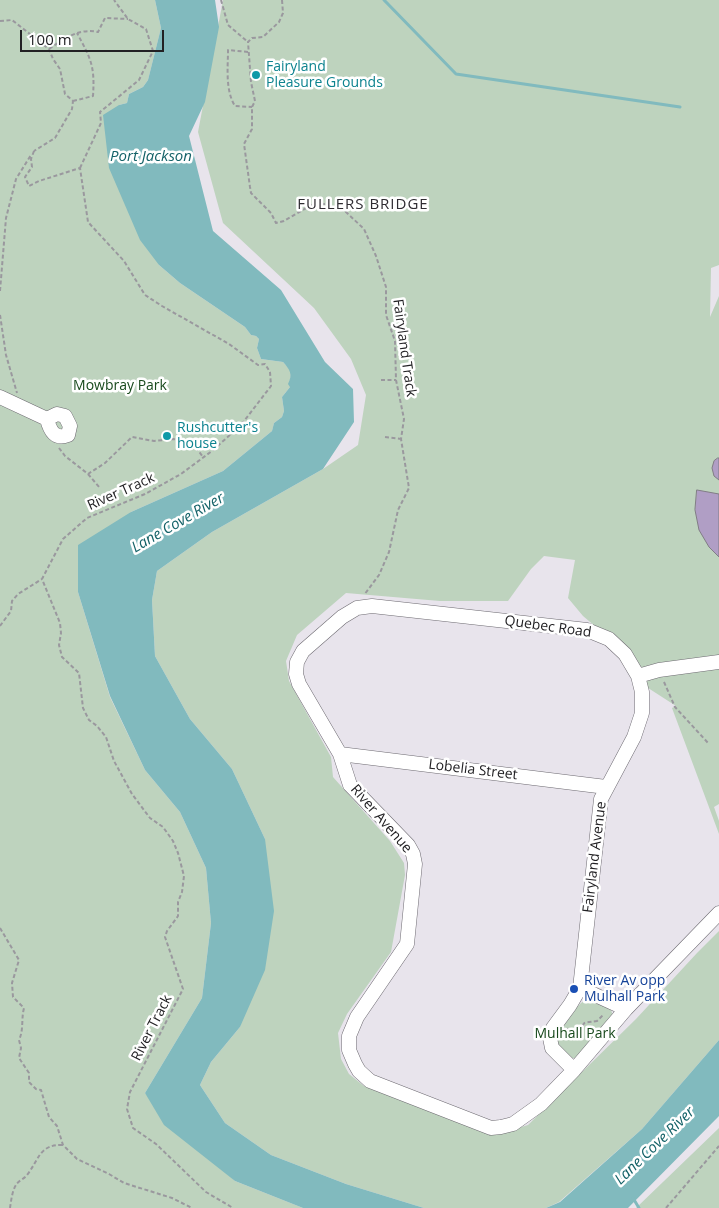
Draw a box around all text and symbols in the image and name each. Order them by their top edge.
scale bar [22,20,166,52]
text: 100 m [28,29,72,49]
place label: Fairyland Pleasure Grounds [266,59,383,92]
marker: Fairyland Pleasure Grounds [250,69,262,81]
water label: Port Jackson [110,148,192,166]
district label: FULLERS BRIDGE [296,196,430,214]
street label: Fairyland Track [389,298,419,398]
park label: Mowbray Park [73,378,167,394]
place label: Rushcutter's house [177,420,258,452]
marker: Rushcutter's house [161,430,173,442]
street label: River Track [85,470,157,514]
water label: Lane Cove River [129,489,227,557]
street label: Quebec Road [503,613,593,641]
street label: Lobelia Street [427,756,519,784]
street label: River Avenue [347,781,415,857]
street label: Fairyland Avenue [580,800,610,914]
place label: River Av opp Mulhall Park [584,973,665,1006]
marker: River Av opp Mulhall Park [568,983,580,995]
street label: River Track [128,992,176,1064]
park label: Mulhall Park [534,1026,616,1042]
water label: Lane Cove River [611,1103,699,1189]

